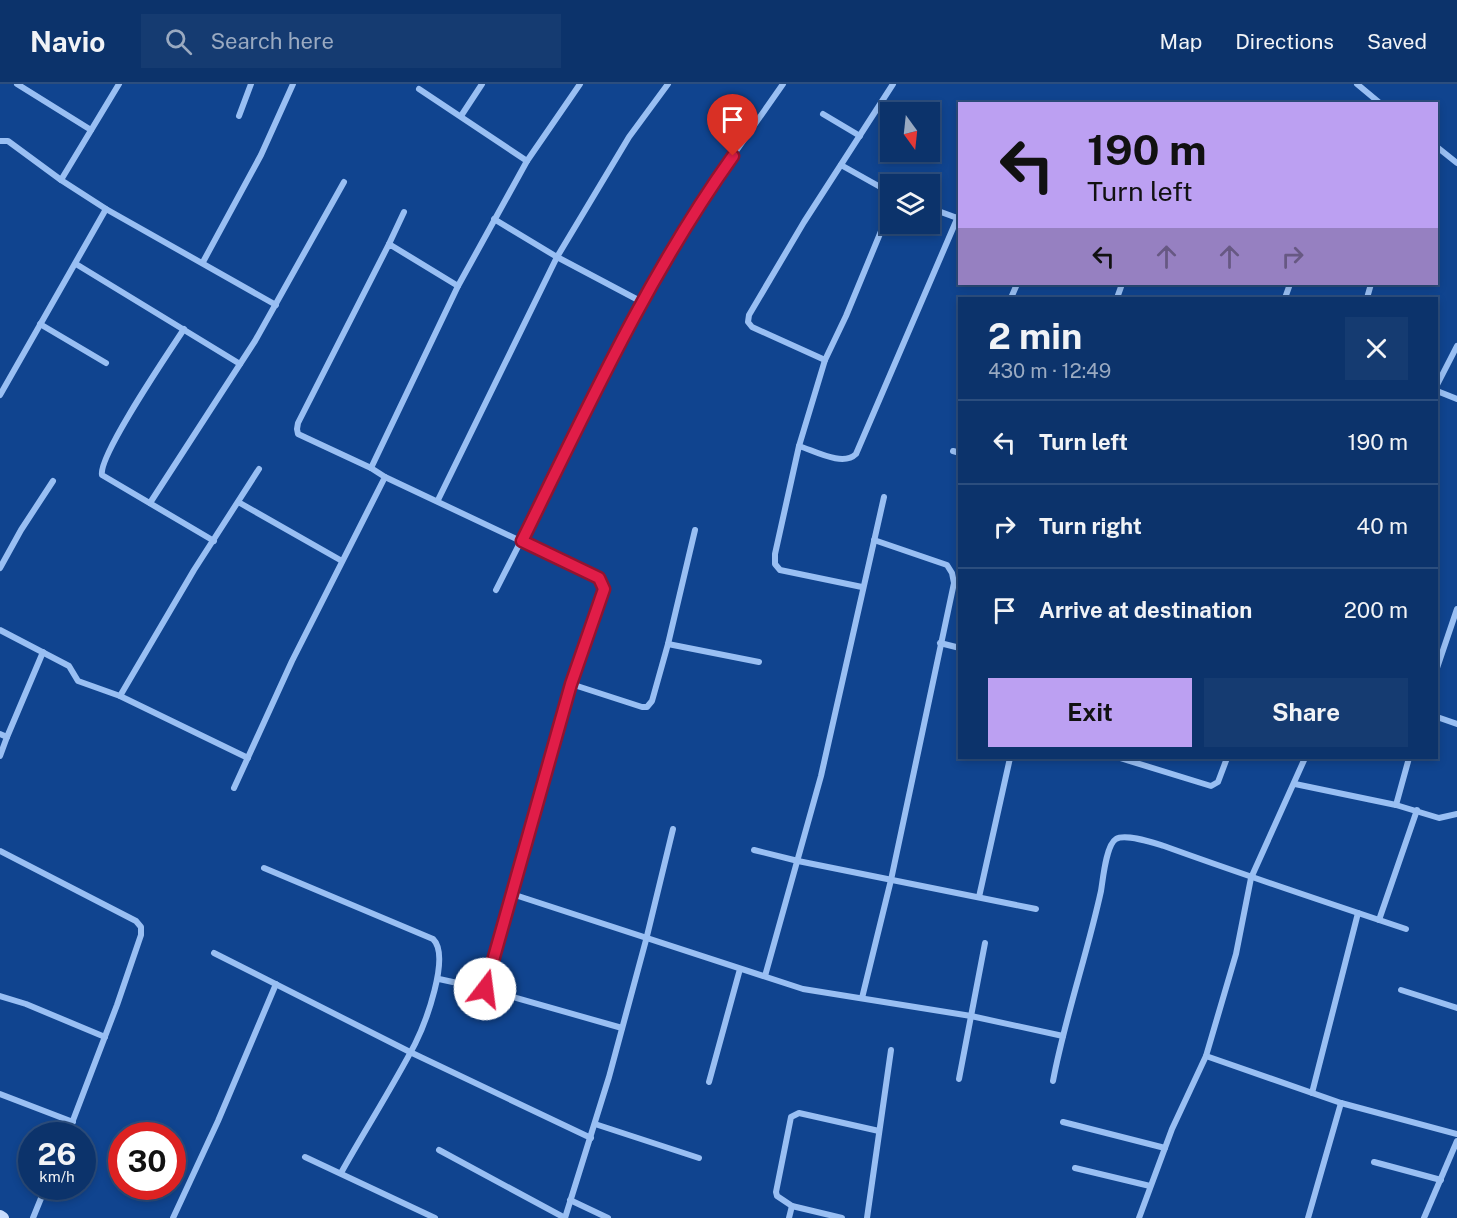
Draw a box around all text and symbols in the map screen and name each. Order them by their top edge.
search box [141,14,561,68]
text: Navio [30,25,105,58]
icon: search [162,25,195,58]
text: Search here [210,28,334,54]
text: Map [1160,29,1202,54]
text: Directions [1235,29,1334,54]
text: Saved [1367,29,1427,54]
pin [707,94,758,156]
north arrow [880,102,940,162]
map controls [880,102,940,234]
icon: arrive [716,103,749,136]
text: 190 m [1087,125,1207,174]
icon: left [988,126,1066,204]
button: layers [880,174,940,234]
text: Turn left [1087,175,1193,207]
icon: left [1087,240,1120,273]
icon: ahead [1150,240,1183,273]
icon: ahead [1213,240,1246,273]
icon: right [1276,240,1309,273]
text: 2 min [988,315,1082,357]
button: close [1345,317,1408,380]
text: 430 m · 12:49 [988,359,1111,383]
icon: left [988,426,1021,459]
text: Turn left [1039,429,1128,455]
text: 190 m [1348,429,1408,455]
icon: right [988,510,1021,543]
text: Turn right [1039,513,1142,539]
text: 40 m [1356,513,1408,539]
icon: arrive [988,594,1021,627]
text: Arrive at destination [1039,597,1252,623]
text: 200 m [1344,597,1408,623]
button: Exit [988,678,1192,747]
button: Share [1204,678,1408,747]
position arrow [453,957,517,1021]
speed limit sign: 30 [108,1122,186,1200]
text: 26 [38,1136,76,1172]
text: km/h [39,1168,75,1185]

